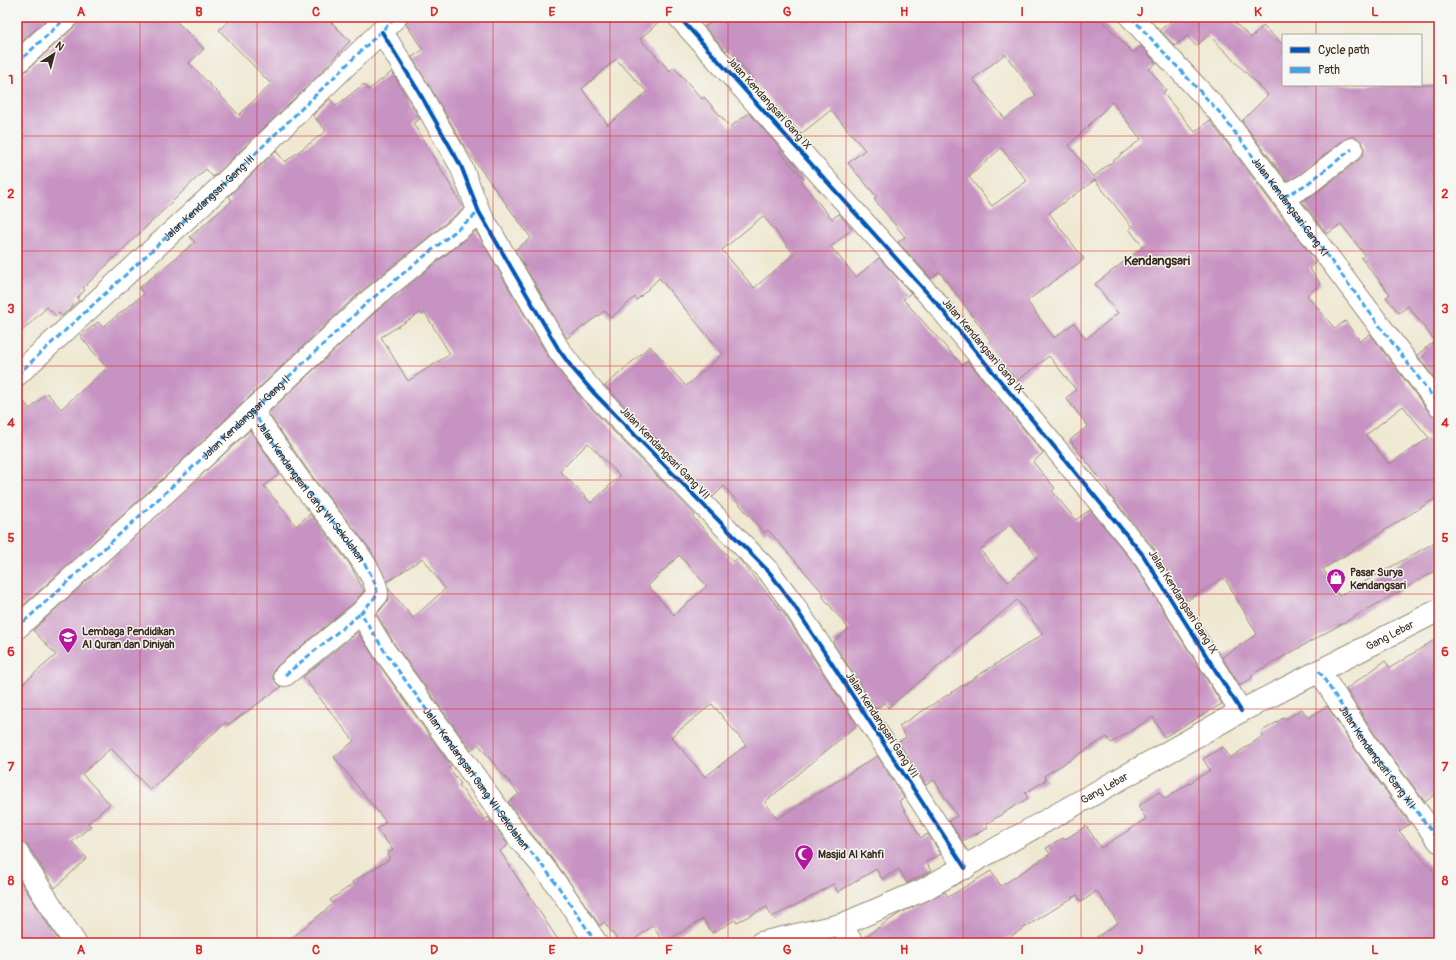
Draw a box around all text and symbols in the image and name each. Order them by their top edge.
text: A [77,4,86,20]
text: B [195,4,203,20]
text: C [312,4,320,20]
text: D [430,4,438,20]
text: E [549,4,556,20]
text: F [665,4,673,20]
text: G [783,4,792,20]
text: H [900,4,908,20]
text: I [1020,4,1024,20]
text: J [1137,4,1143,20]
text: K [1254,4,1262,20]
text: L [1371,4,1379,20]
north arrow [34,34,74,74]
legend [1282,34,1422,86]
text: N [53,39,67,54]
text: Cycle path [1318,43,1370,58]
street label: Jalan Kendangsari Gang IX [724,54,814,152]
text: Path [1318,63,1340,78]
text: 1 [8,72,14,88]
text: 1 [1442,72,1448,88]
street label: Jalan Kendangsari Gang III [160,152,257,244]
street label: Jalan Kendangsari Gang XI [1249,154,1332,259]
text: 2 [7,186,15,202]
text: 2 [1441,186,1449,202]
district label: Kendangsari [1124,253,1191,269]
street label: Jalan Kendangsari Gang IX [939,296,1027,396]
text: 3 [7,301,15,317]
text: 3 [1441,301,1449,317]
street label: Jalan Kendangsari Gang II [199,372,293,462]
street label: Jalan Kendangsari Gang VII [617,404,713,502]
text: 4 [7,415,15,431]
text: 4 [1441,415,1449,431]
street label: Jalan Kendangsari Gang VII Sekolahan [254,419,368,565]
text: 5 [7,530,15,546]
text: 5 [1441,530,1449,546]
street label: Jalan Kendangsari Gang IX [1146,548,1220,656]
place label: Pasar Surya Kendangsari [1350,566,1406,592]
shop icon: Pasar Surya Kendangsari [1325,567,1347,595]
street label: Gang Lebar [1363,617,1416,653]
place label: Lembaga Pendidikan Al Quran dan Diniyah [82,625,175,651]
school or university icon: Lembaga Pendidikan Al Quran dan Diniyah [57,626,79,654]
text: 6 [7,644,15,660]
text: 6 [1441,644,1449,660]
street label: Jalan Kendangsari Gang VII [843,670,921,780]
street label: Jalan Kendangsari Gang XII [1337,703,1419,811]
street label: Jalan Kendangsari Gang VII Sekolahan [421,705,532,853]
text: 7 [8,759,15,775]
text: 7 [1442,759,1449,775]
street label: Gang Lebar [1078,770,1130,807]
mosque icon: Masjid Al Kahfi [793,843,815,871]
place label: Masjid Al Kahfi [818,848,884,861]
text: 8 [8,873,15,889]
text: 8 [1442,873,1449,889]
text: A [77,942,86,958]
text: B [195,942,203,958]
text: C [312,942,320,958]
text: D [430,942,438,958]
text: E [549,942,556,958]
text: F [665,942,673,958]
text: G [783,942,792,958]
text: H [900,942,908,958]
text: I [1020,942,1024,958]
text: J [1137,942,1143,958]
text: K [1254,942,1262,958]
text: L [1371,942,1379,958]

